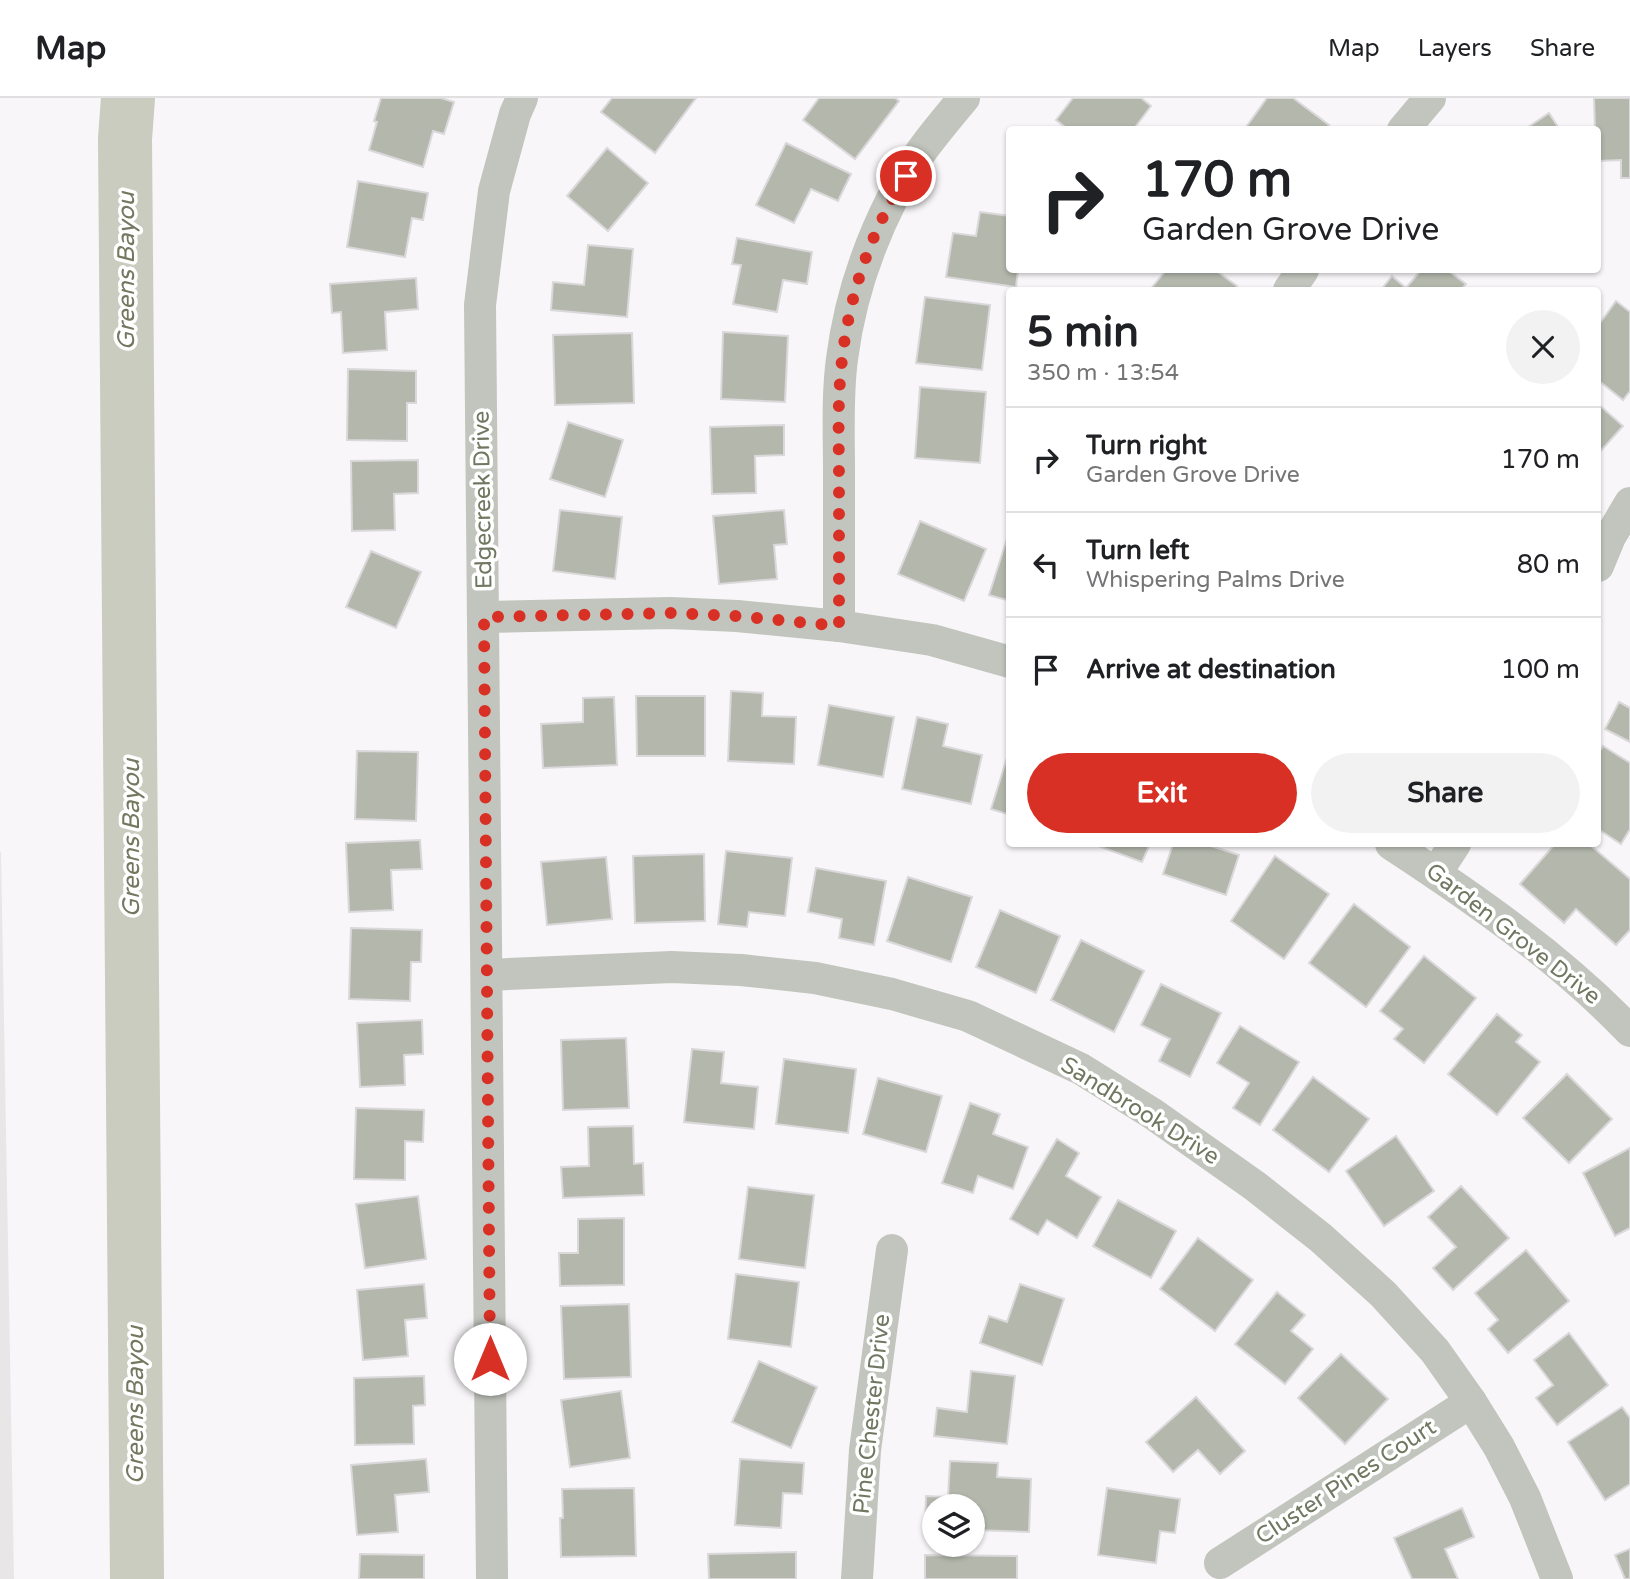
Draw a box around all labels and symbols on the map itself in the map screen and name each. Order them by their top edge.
pin [876,146,936,206]
water label: Greens Bayou [112,190,141,350]
street label: Edgecreek Drive [467,411,499,589]
water label: Greens Bayou [117,757,146,917]
street label: Garden Grove Drive [1420,857,1606,1011]
street label: Sandbrook Drive [1056,1051,1224,1171]
street label: Pine Chester Drive [848,1313,896,1515]
position arrow [453,1322,527,1396]
water label: Greens Bayou [121,1324,150,1484]
street label: Cluster Pines Court [1251,1413,1442,1551]

